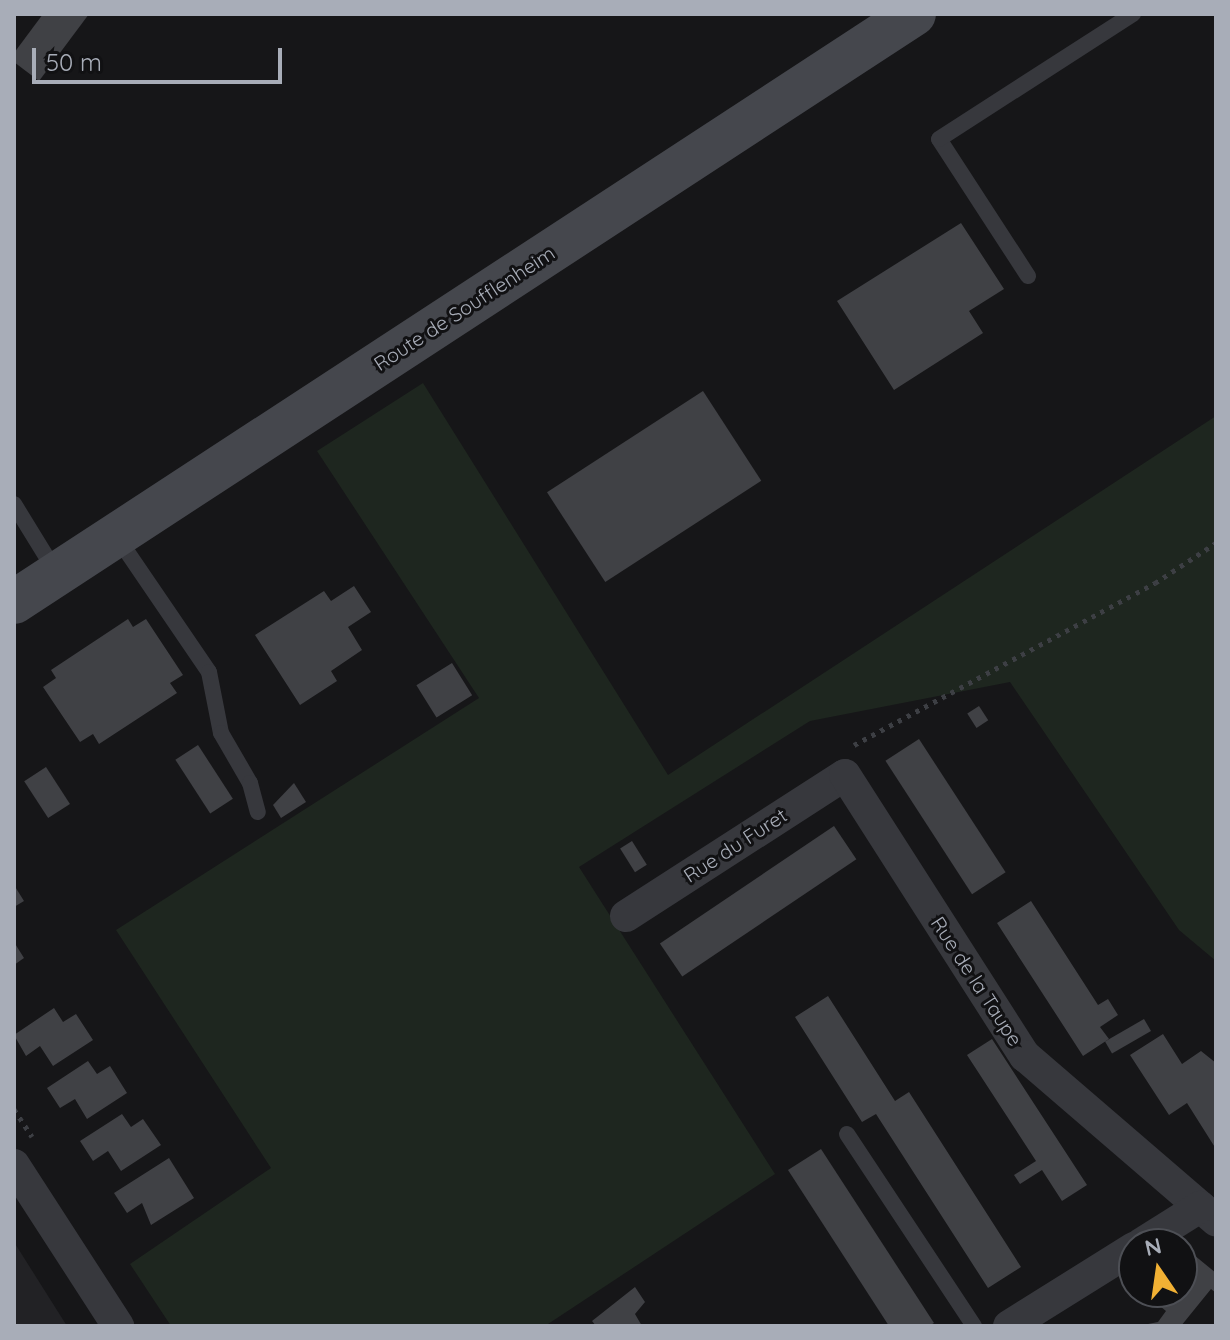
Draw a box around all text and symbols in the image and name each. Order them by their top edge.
scale bar [36,32,286,82]
text: 50 m [46,47,102,77]
street label: Route de Soufflenheim [369,241,559,375]
street label: Rue du Furet [679,803,791,887]
street label: Rue de la Taupe [926,912,1028,1050]
north arrow [1118,1228,1198,1308]
text: N [1142,1231,1164,1262]

